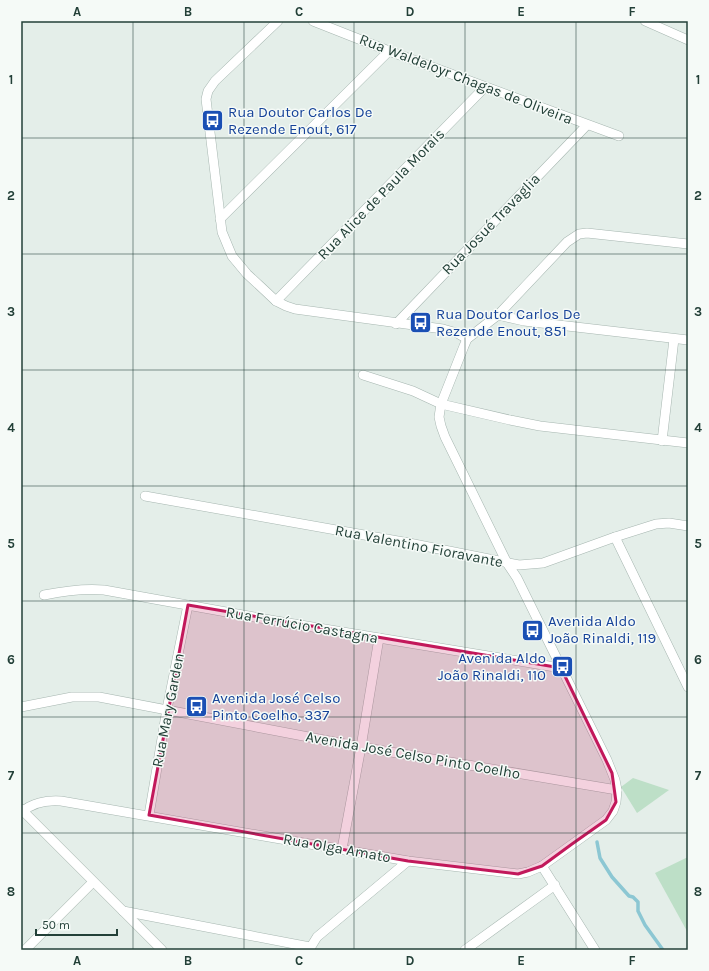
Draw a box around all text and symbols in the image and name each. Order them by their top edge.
text: A [73,4,81,19]
text: B [184,4,192,19]
text: C [295,4,303,19]
text: D [406,4,415,19]
text: E [517,4,525,19]
text: F [628,4,636,19]
street label: Rua Waldeloyr Chagas de Oliveira [357,30,575,128]
text: 1 [9,72,13,87]
text: 1 [696,72,700,87]
place label: Rua Doutor Carlos De Rezende Enout, 617 [228,103,372,138]
bus stop icon: Rua Doutor Carlos De Rezende Enout, 617 [200,108,226,134]
street label: Rua Alice de Paula Morais [314,125,448,263]
street label: Rua Josué Travaglia [438,170,544,278]
text: 2 [7,188,15,203]
text: 2 [694,188,702,203]
text: 3 [7,304,15,319]
text: 3 [694,304,702,319]
place label: Rua Doutor Carlos De Rezende Enout, 851 [436,305,580,340]
bus stop icon: Rua Doutor Carlos De Rezende Enout, 851 [408,310,434,336]
text: 4 [7,420,15,435]
text: 4 [694,420,702,435]
street label: Rua Valentino Fioravante [334,521,504,571]
text: 5 [7,536,15,551]
text: 5 [694,536,702,551]
street label: Rua Ferrúcio Castagna [225,603,379,647]
place label: Avenida Aldo João Rinaldi, 119 [548,612,656,647]
bus stop icon: Avenida Aldo João Rinaldi, 119 [520,617,546,643]
place label: Avenida Aldo João Rinaldi, 110 [438,649,546,684]
street label: Rua Mary Garden [148,651,188,769]
text: 6 [7,652,15,667]
text: 6 [694,652,702,667]
bus stop icon: Avenida Aldo João Rinaldi, 110 [549,654,575,680]
place label: Avenida José Celso Pinto Coelho, 337 [212,689,340,724]
bus stop icon: Avenida José Celso Pinto Coelho, 337 [183,694,209,720]
street label: Avenida José Celso Pinto Coelho [304,727,522,783]
text: 7 [8,768,15,783]
text: 7 [695,768,702,783]
street label: Rua Olga Amato [282,830,392,866]
text: 8 [7,884,15,899]
text: 8 [694,884,702,899]
scale bar [36,911,117,937]
text: 50 m [42,918,70,932]
text: A [73,953,81,968]
text: B [184,953,192,968]
text: C [295,953,303,968]
text: D [406,953,415,968]
text: E [517,953,525,968]
text: F [628,953,636,968]

